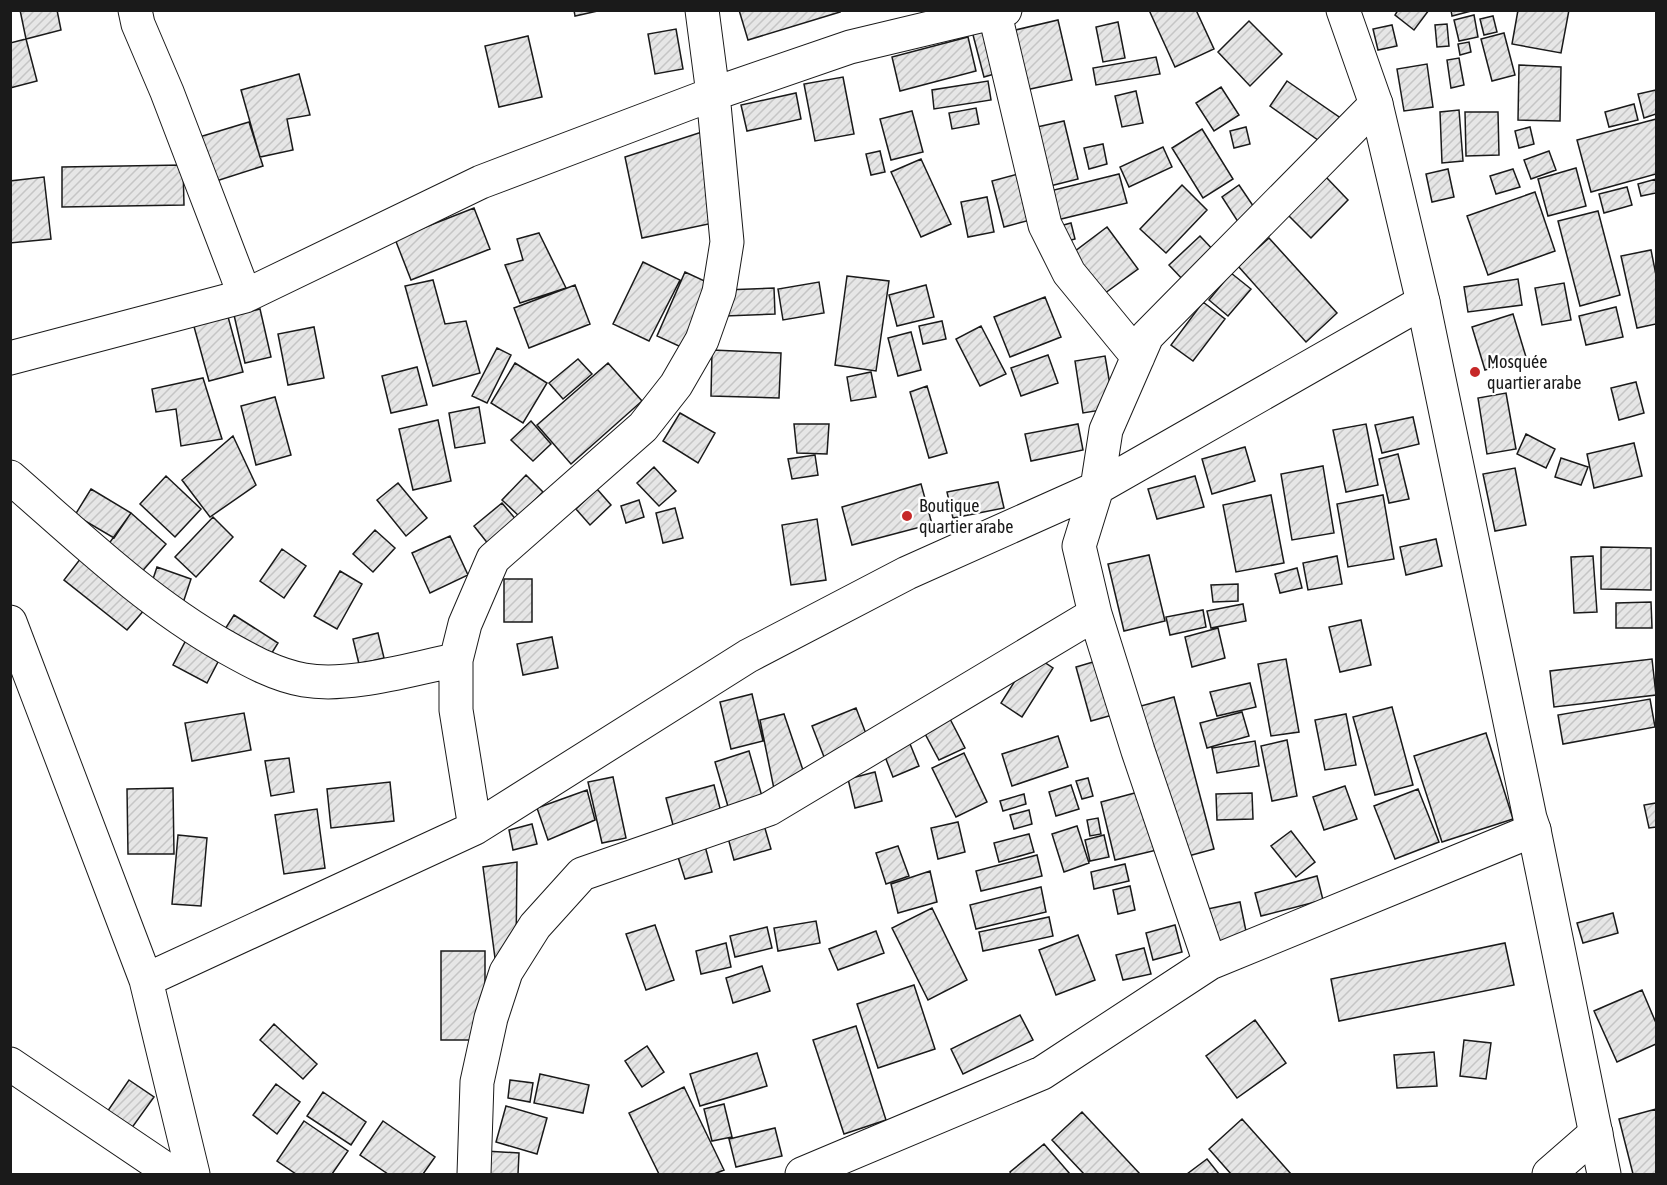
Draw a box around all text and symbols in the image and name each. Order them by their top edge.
place label: Mosquée quartier arabe [1487,351,1581,393]
marker: Mosquée quartier arabe [1468,365,1482,379]
place label: Boutique quartier arabe [919,495,1013,537]
marker: Boutique quartier arabe [900,509,914,523]

